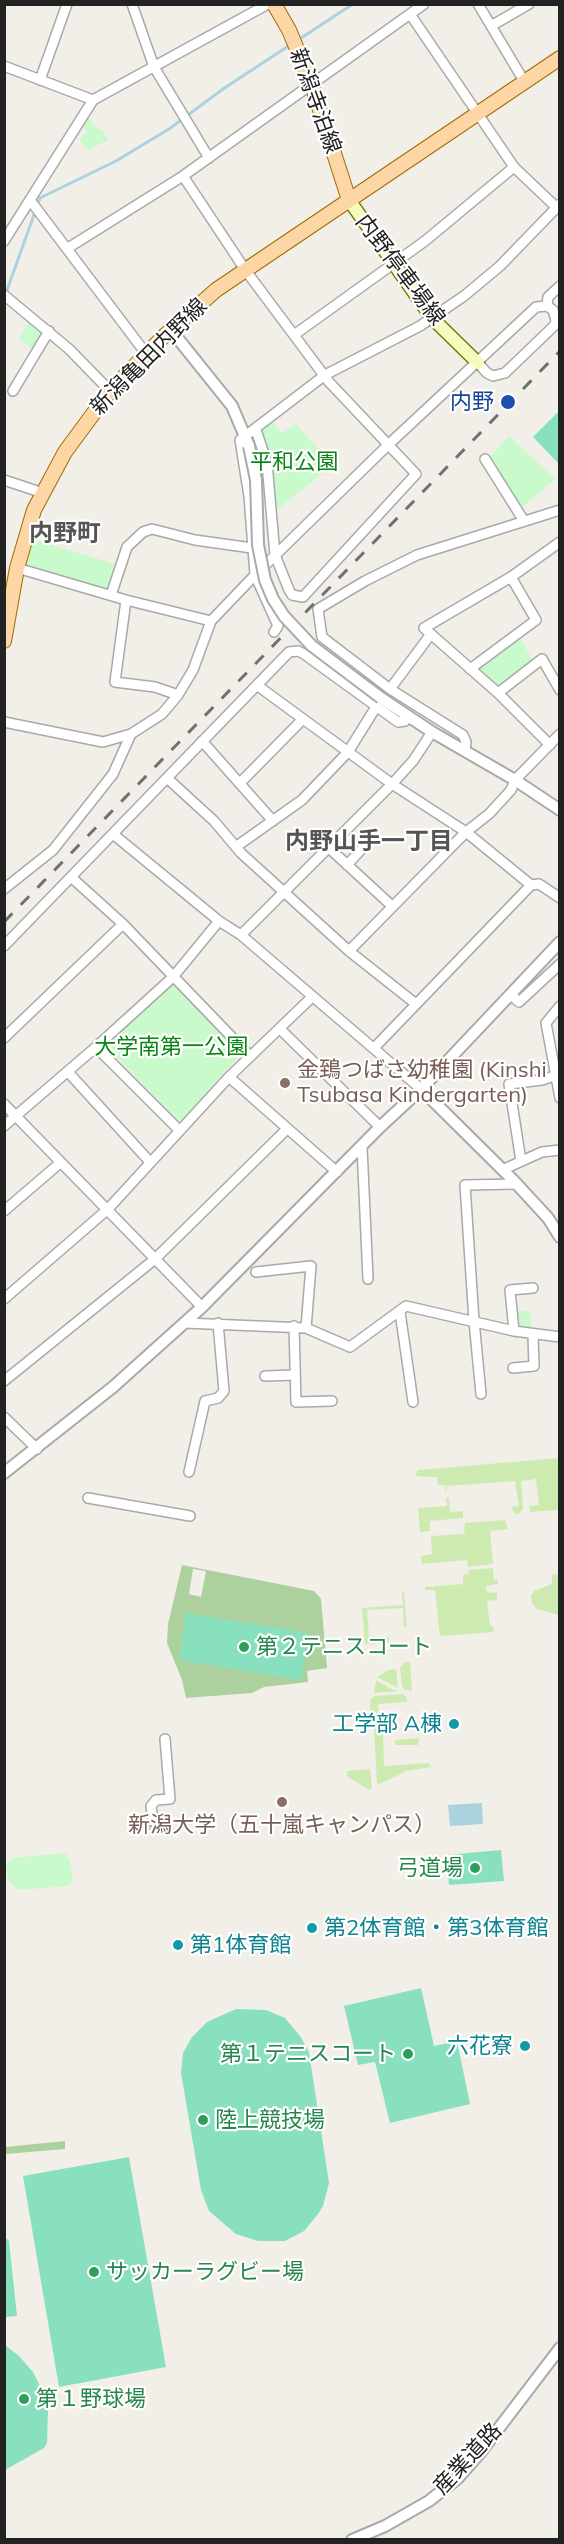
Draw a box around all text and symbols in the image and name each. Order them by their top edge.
street label: 新潟寺泊線 [284,45,346,157]
street label: 内野停車場線 [350,209,450,331]
street label: 新潟亀田内野線 [85,293,213,421]
place label: 内野 [450,389,494,415]
marker: 内野 [499,393,517,411]
park label: 平和公園 [250,449,338,475]
district label: 内野町 [29,520,101,548]
district label: 内野山手一丁目 [285,828,453,856]
park label: 大学南第一公園 [94,1034,248,1060]
place label: 金鵄つばさ幼稚園 (Kinshi Tsubasa Kindergarten) [297,1057,547,1108]
marker: 金鵄つばさ幼稚園 (Kinshi Tsubasa Kindergarten) [278,1076,292,1090]
place label: 第２テニスコート [256,1634,432,1660]
marker: 第２テニスコート [237,1640,251,1654]
place label: 工学部 A棟 [332,1711,442,1737]
marker: 工学部 A棟 [447,1717,461,1731]
marker: 新潟大学（五十嵐キャンパス） [275,1795,289,1809]
place label: 新潟大学（五十嵐キャンパス） [128,1812,436,1838]
place label: 弓道場 [397,1855,463,1881]
marker: 弓道場 [468,1861,482,1875]
place label: 第2体育館・第3体育館 [324,1915,548,1941]
marker: 第2体育館・第3体育館 [305,1921,319,1935]
place label: 第1体育館 [190,1932,291,1958]
marker: 第1体育館 [171,1938,185,1952]
place label: 六花寮 [447,2033,513,2059]
marker: 六花寮 [518,2039,532,2053]
place label: 第１テニスコート [220,2041,396,2067]
marker: 第１テニスコート [401,2047,415,2061]
place label: 陸上競技場 [215,2107,325,2133]
marker: 陸上競技場 [196,2113,210,2127]
place label: サッカーラグビー場 [106,2259,304,2285]
marker: サッカーラグビー場 [87,2265,101,2279]
place label: 第１野球場 [36,2386,146,2412]
marker: 第１野球場 [17,2392,31,2406]
street label: 産業道路 [428,2418,508,2500]

